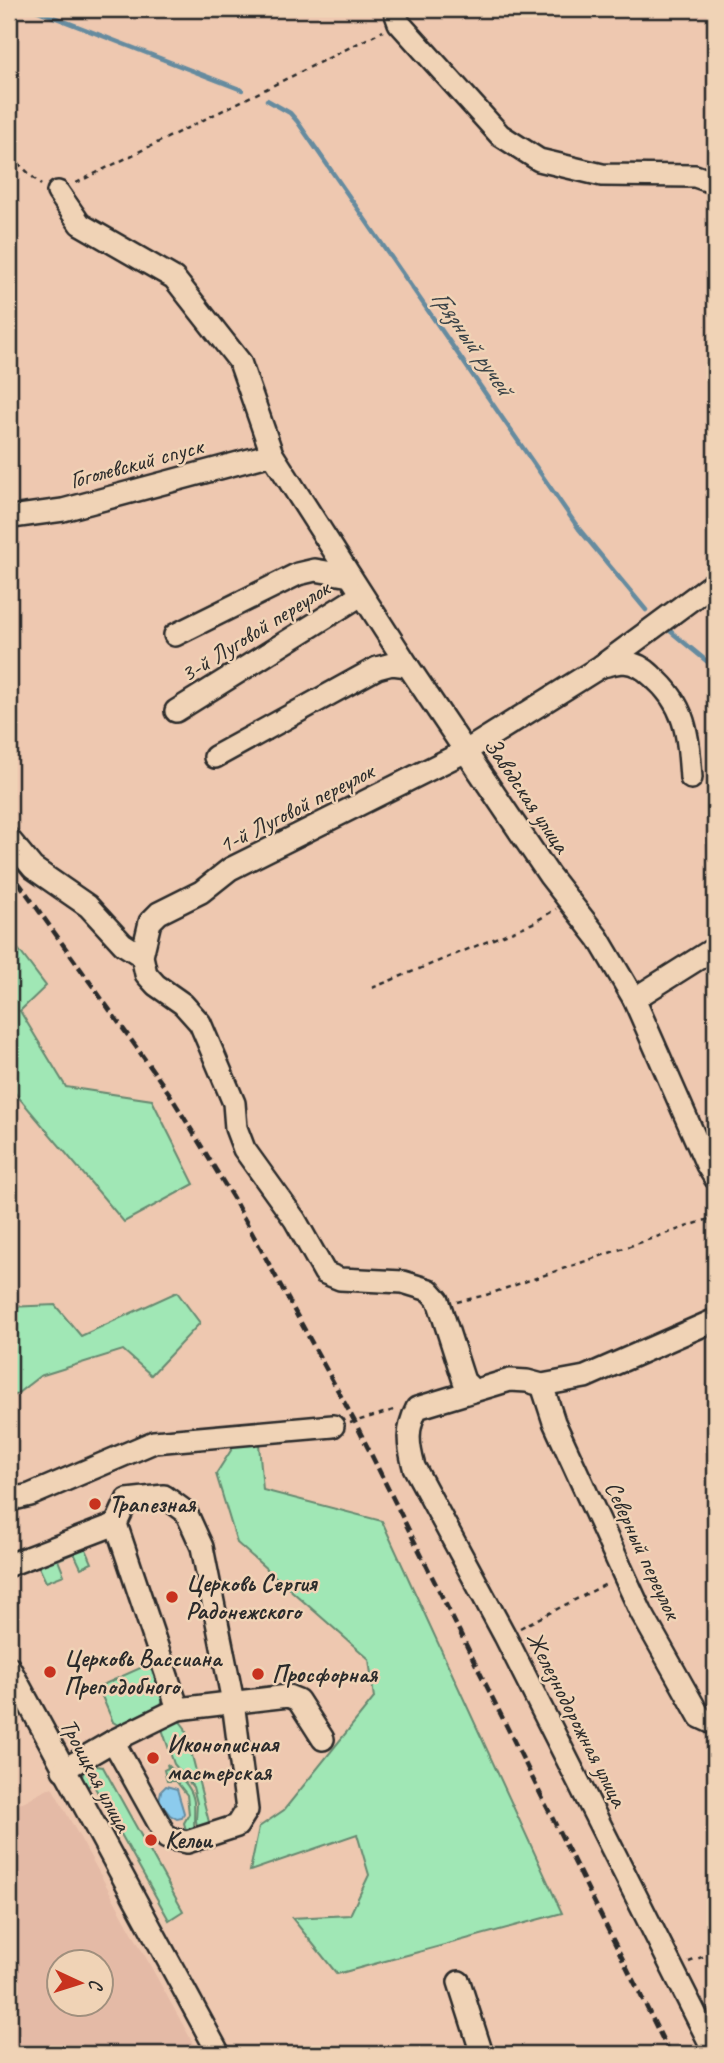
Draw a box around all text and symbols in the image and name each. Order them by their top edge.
water label: Грязный ручей [424,283,524,406]
street label: Гоголевский спуск [66,430,208,495]
street label: 3-й Луговой переулок [175,572,337,689]
street label: Заводская улица [477,731,577,860]
street label: 1-й Луговой переулок [213,755,380,860]
street label: Северный переулок [598,1476,689,1626]
place label: Трапезная [109,1489,197,1519]
marker: Трапезная [87,1496,103,1512]
place label: Церковь Сергия Радонежского [186,1568,318,1626]
marker: Церковь Сергия Радонежского [164,1589,180,1605]
street label: Железнодорожная улица [520,1626,635,1813]
place label: Церковь Вассиана Преподобного [64,1643,224,1701]
place label: Просфорная [272,1659,378,1689]
marker: Церковь Вассиана Преподобного [42,1664,58,1680]
marker: Просфорная [250,1666,266,1682]
street label: Троицкая улица [54,1713,139,1838]
place label: Иконописная мастерская [167,1729,280,1787]
marker: Иконописная мастерская [145,1750,161,1766]
place label: Кельи [165,1825,214,1855]
marker: Кельи [143,1832,159,1848]
north arrow [46,1948,116,2018]
text: С [83,1979,108,1992]

